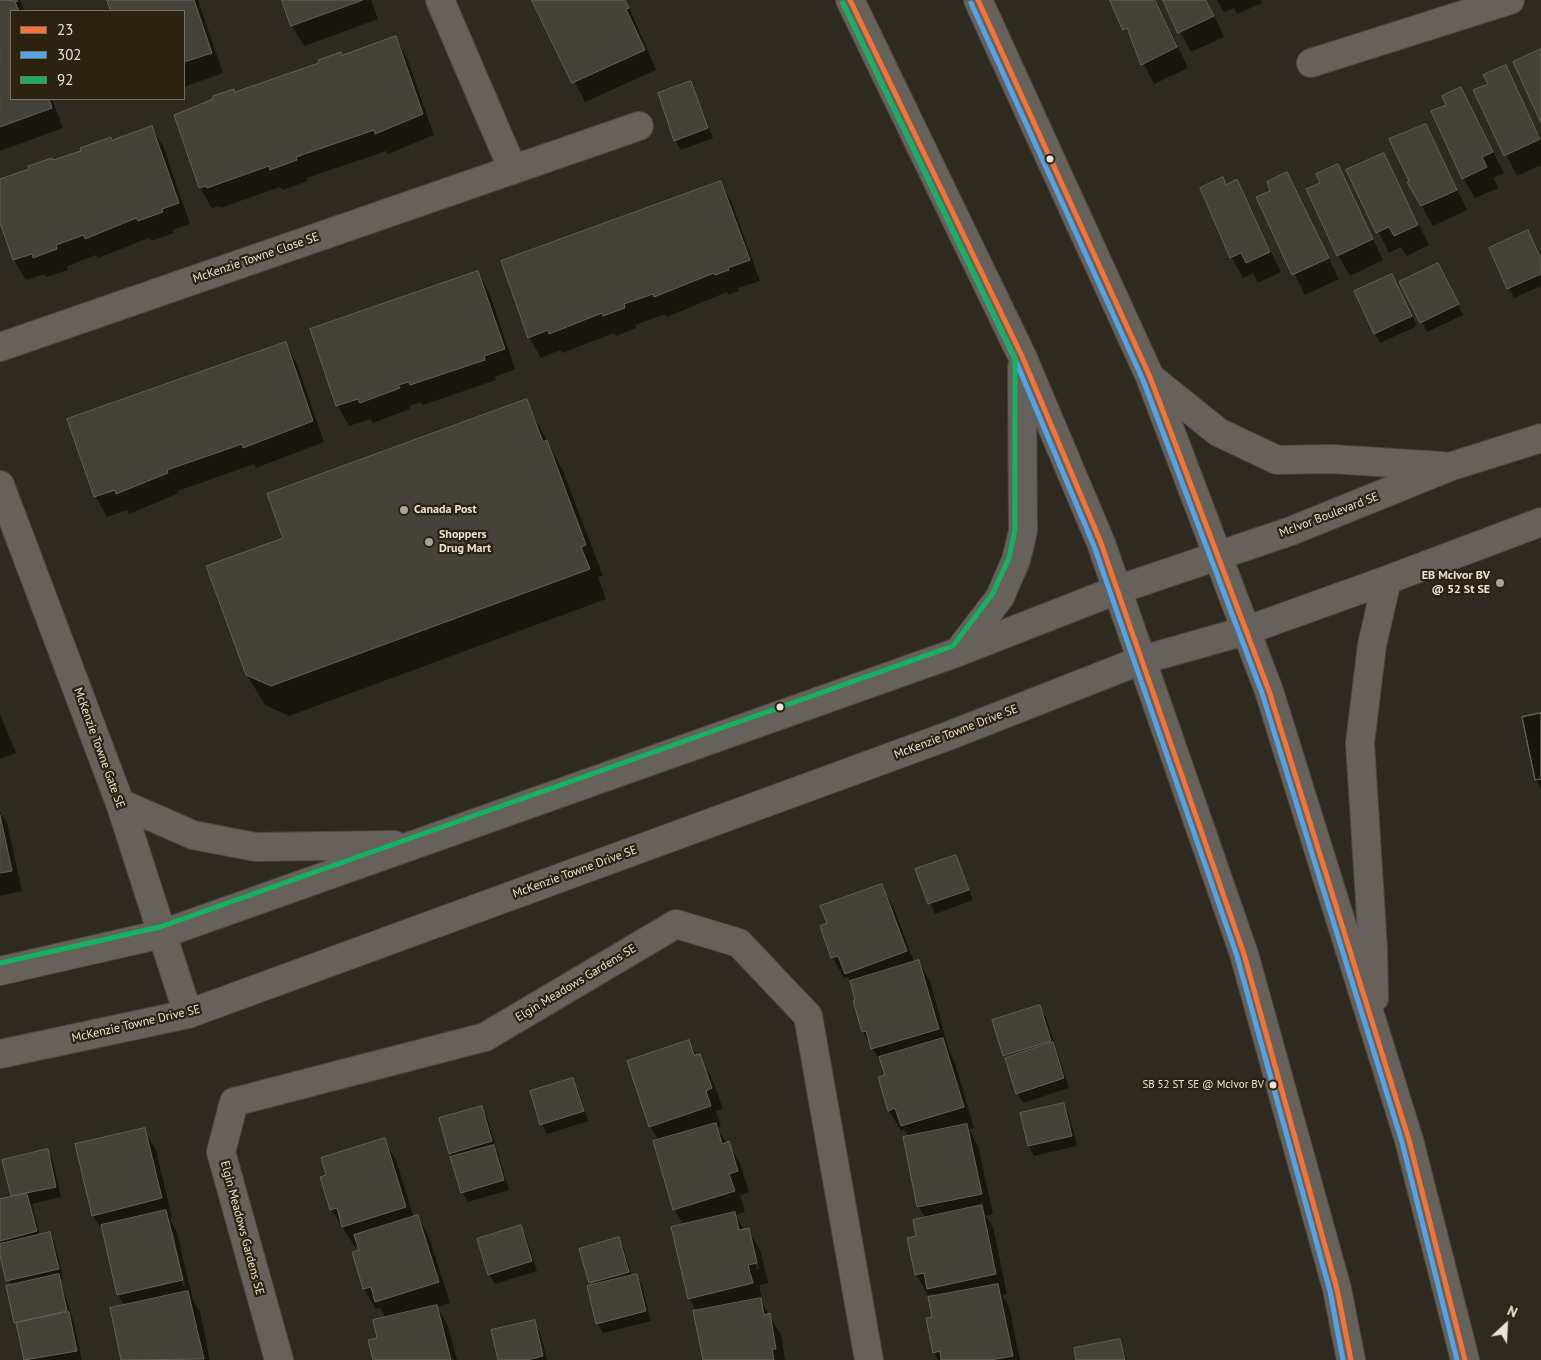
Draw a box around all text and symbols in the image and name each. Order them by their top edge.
legend [10,10,185,100]
text: 23 [57,20,73,39]
text: 302 [57,45,82,64]
text: 92 [57,70,73,89]
unlabelled marker [1045,154,1055,164]
street label: McKenzie Towne Close SE [191,230,321,286]
street label: McIvor Boulevard SE [1277,489,1381,541]
place label: Canada Post [414,503,477,517]
marker: Canada Post [398,504,410,516]
place label: Shoppers Drug Mart [439,528,491,556]
marker: Shoppers Drug Mart [423,536,435,548]
place label: EB McIvor BV @ 52 St SE [1422,569,1490,597]
marker: EB McIvor BV @ 52 St SE [1494,577,1506,589]
street label: McKenzie Towne Gate SE [70,686,128,810]
unlabelled marker [775,702,785,712]
street label: McKenzie Towne Drive SE [892,702,1020,762]
street label: McKenzie Towne Drive SE [511,843,639,901]
street label: Elgin Meadows Gardens SE [513,941,639,1025]
street label: McKenzie Towne Drive SE [70,1002,202,1046]
place label: SB 52 ST SE @ McIvor BV [1142,1078,1264,1092]
marker: SB 52 ST SE @ McIvor BV [1268,1080,1278,1090]
street label: Elgin Meadows Gardens SE [217,1159,267,1297]
north arrow [1481,1300,1531,1350]
text: N [1504,1301,1520,1322]

